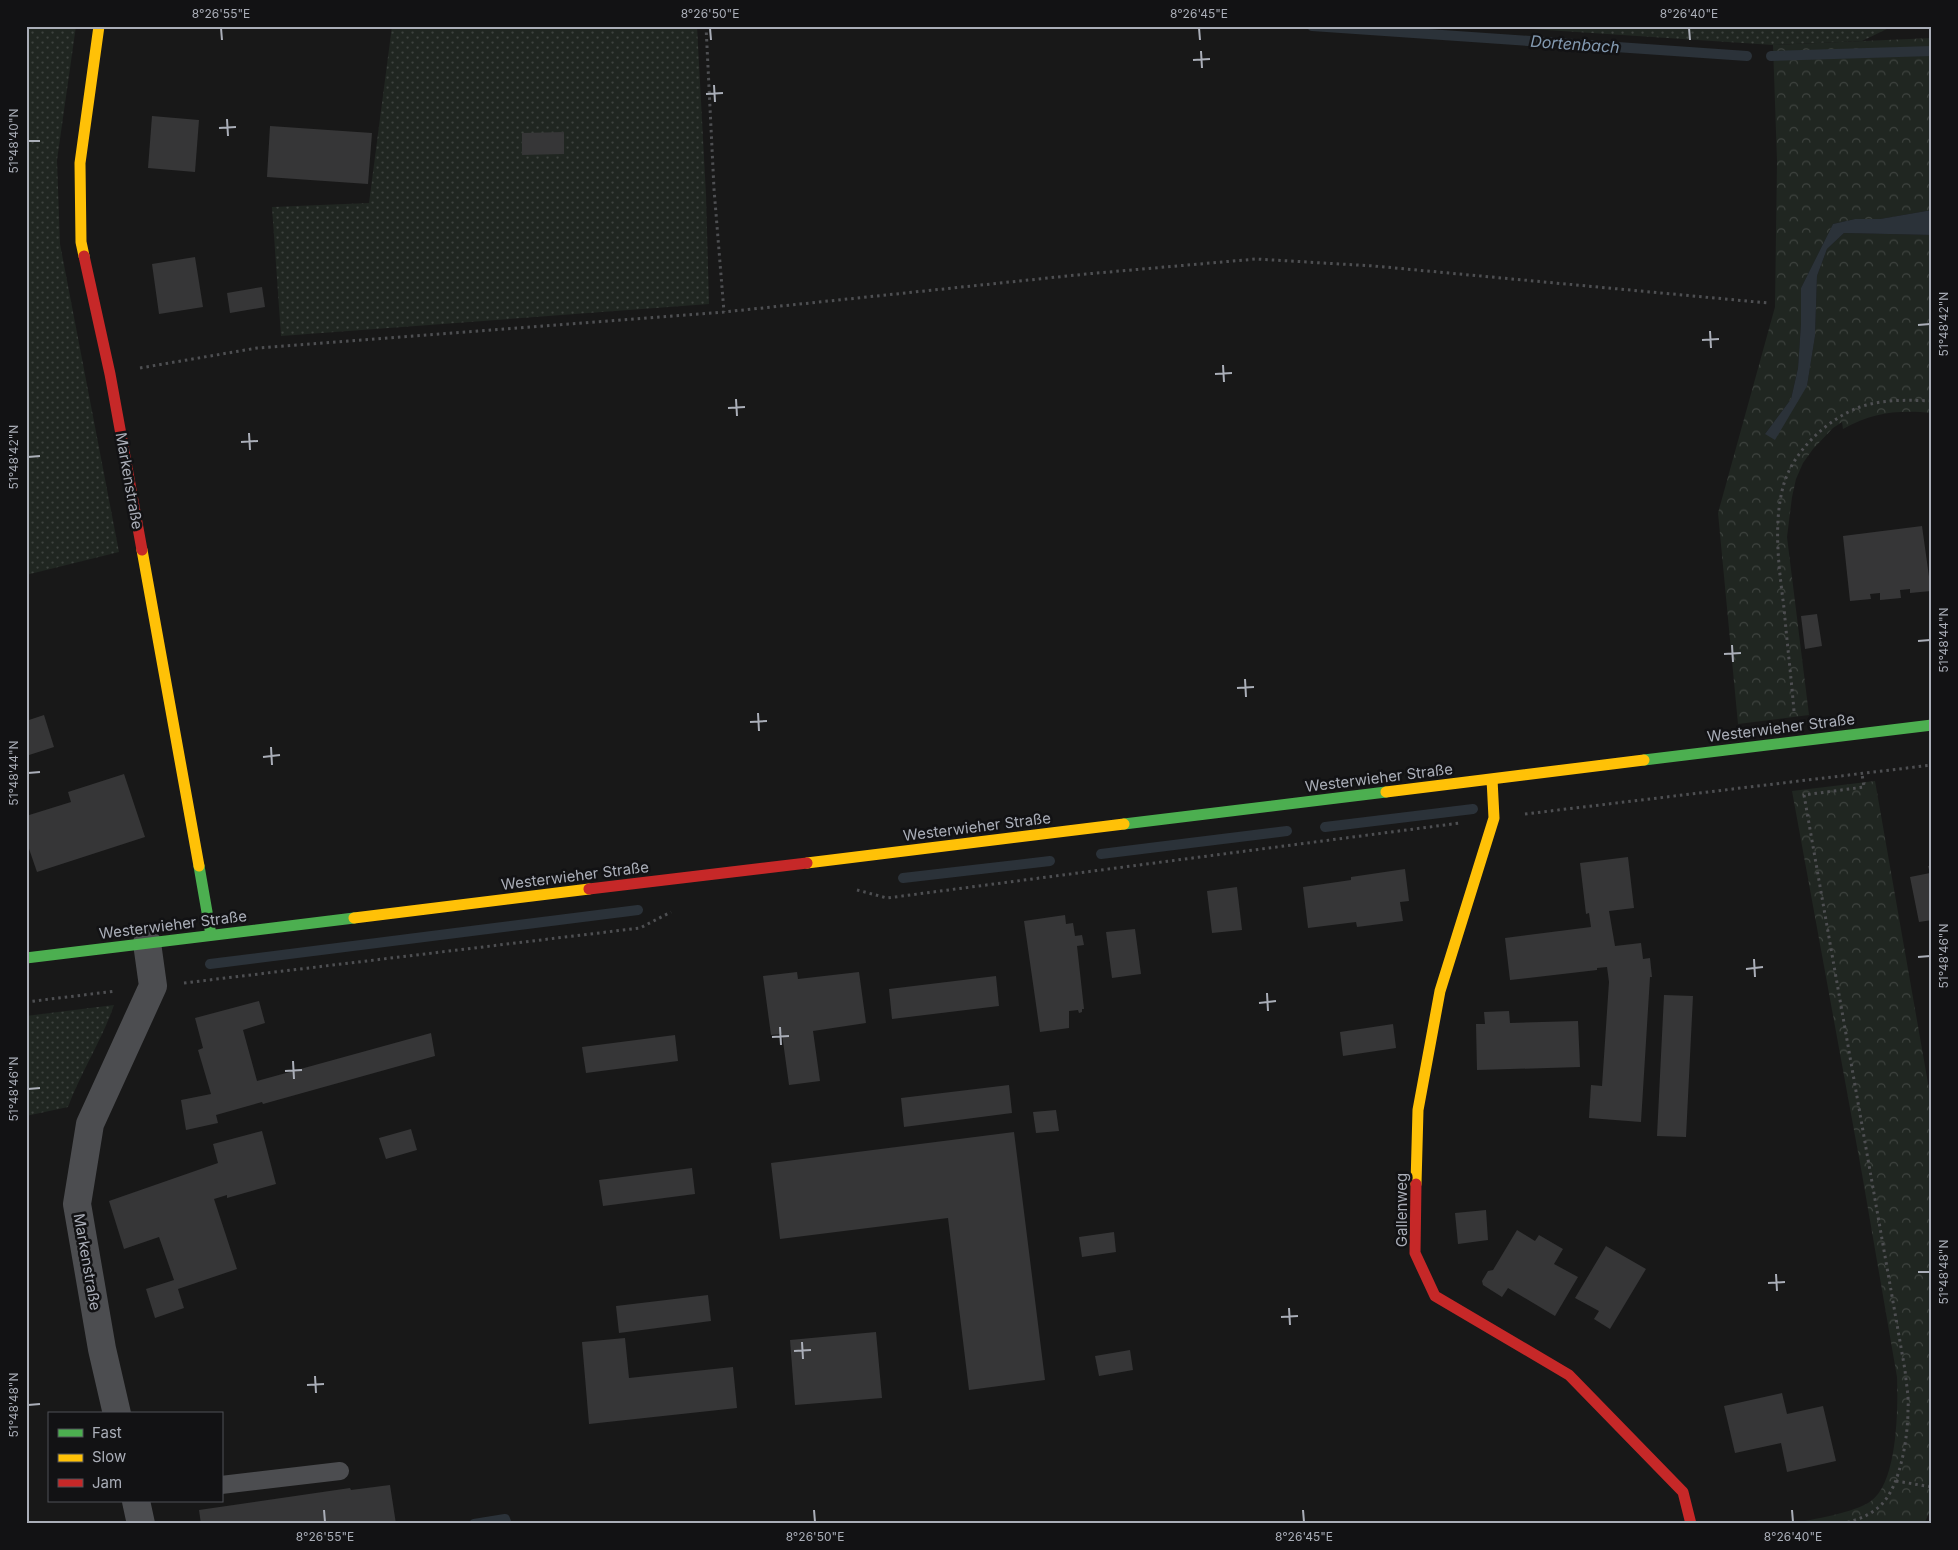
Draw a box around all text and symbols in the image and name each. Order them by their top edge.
text: 8°26'55"E [192,6,250,21]
text: 8°26'50"E [681,6,739,21]
text: 8°26'45"E [1170,6,1228,21]
text: 8°26'40"E [1660,6,1718,21]
water label: Dortenbach [1530,31,1620,57]
text: 51°48'40"N [6,108,21,174]
text: 51°48'42"N [1936,292,1951,356]
text: 51°48'42"N [6,425,21,489]
street label: Markenstraße [112,431,147,531]
text: 51°48'44"N [1936,607,1951,673]
street label: Westerwieher Straße [1706,709,1856,746]
text: 51°48'44"N [6,740,21,806]
street label: Westerwieher Straße [1304,759,1454,796]
street label: Westerwieher Straße [902,808,1052,845]
street label: Westerwieher Straße [500,857,650,894]
street label: Westerwieher Straße [98,906,248,943]
text: 51°48'46"N [1936,924,1951,988]
text: 51°48'46"N [6,1057,21,1121]
street label: Gallenweg [1392,1173,1411,1247]
street label: Markenstraße [70,1212,105,1312]
text: 51°48'48"N [1936,1240,1951,1304]
text: 51°48'48"N [6,1373,21,1437]
legend [48,1412,222,1502]
text: Fast [92,1423,122,1442]
text: Slow [92,1447,126,1466]
text: Jam [92,1473,122,1492]
text: 8°26'55"E [296,1529,354,1544]
text: 8°26'50"E [786,1529,844,1544]
text: 8°26'45"E [1275,1529,1333,1544]
text: 8°26'40"E [1764,1529,1822,1544]

